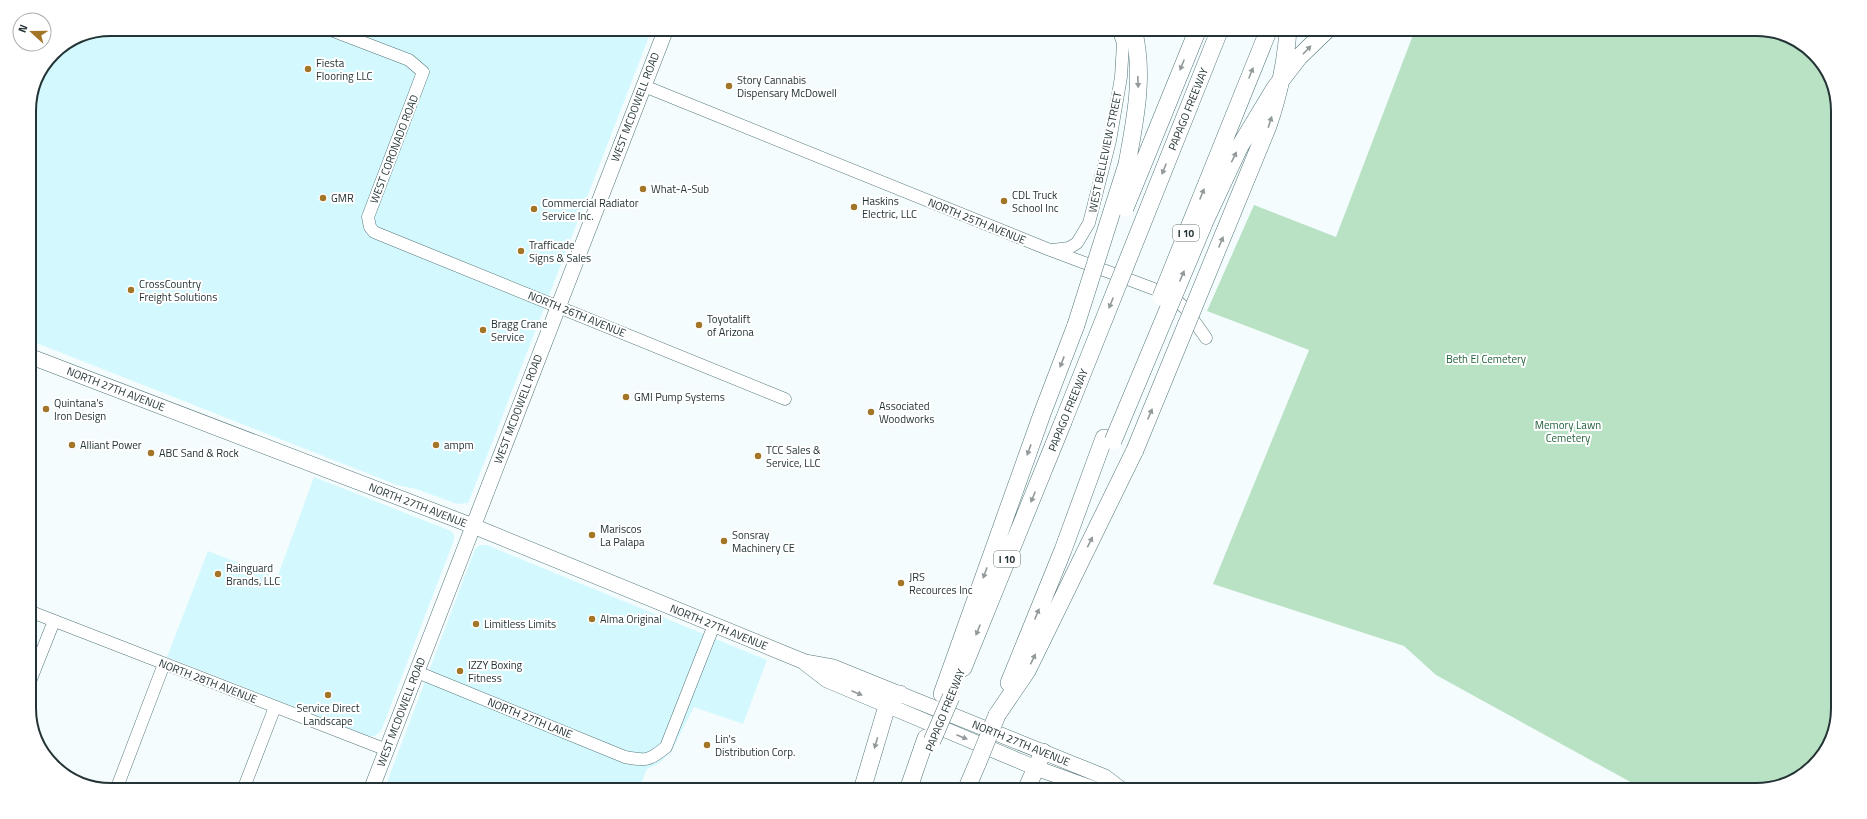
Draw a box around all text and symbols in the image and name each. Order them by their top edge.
north arrow [12,12,52,52]
text: N [14,22,31,35]
one-way arrow [1302,45,1311,55]
street label: WEST MCDOWELL ROAD [607,50,663,164]
place label: Fiesta Flooring LLC [316,55,373,84]
one-way arrow [1179,59,1185,71]
marker: Fiesta Flooring LLC [303,64,313,74]
street label: PAPAGO FREEWAY [1164,65,1212,153]
one-way arrow [1248,67,1254,79]
place label: Story Cannabis Dispensary McDowell [737,72,837,101]
one-way arrow [1135,76,1141,89]
marker: Story Cannabis Dispensary McDowell [724,81,734,91]
street label: WEST BELLEVIEW STREET [1084,90,1126,214]
street label: WEST CORONADO ROAD [366,92,422,206]
one-way arrow [1267,115,1273,127]
one-way arrow [1231,152,1237,163]
one-way arrow [1161,164,1167,176]
place label: What-A-Sub [651,181,709,197]
marker: What-A-Sub [638,184,648,194]
place label: CDL Truck School Inc [1012,187,1059,216]
one-way arrow [1200,187,1206,199]
place label: GMR [331,190,354,206]
marker: GMR [318,193,328,203]
place label: Haskins Electric, LLC [862,193,917,222]
street label: NORTH 25TH AVENUE [926,194,1028,248]
place label: Commercial Radiator Service Inc. [542,195,639,224]
marker: CDL Truck School Inc [999,196,1009,206]
marker: Haskins Electric, LLC [849,202,859,212]
marker: Commercial Radiator Service Inc. [529,204,539,214]
road number: I 10 [1173,225,1199,241]
place label: Trafficade Signs & Sales [529,237,591,266]
one-way arrow [1218,237,1224,248]
marker: Trafficade Signs & Sales [516,246,526,256]
one-way arrow [1179,271,1185,282]
place label: CrossCountry Freight Solutions [139,276,217,305]
marker: CrossCountry Freight Solutions [126,285,136,295]
street label: NORTH 26TH AVENUE [526,287,628,341]
one-way arrow [1107,297,1113,309]
place label: Toyotalift of Arizona [707,311,754,340]
place label: Bragg Crane Service [491,316,548,345]
marker: Toyotalift of Arizona [694,320,704,330]
marker: Bragg Crane Service [478,325,488,335]
park label: Beth El Cemetery [1446,351,1527,367]
street label: WEST MCDOWELL ROAD [490,352,546,466]
one-way arrow [1059,356,1065,368]
street label: NORTH 27TH AVENUE [64,363,168,415]
street label: PAPAGO FREEWAY [1044,366,1092,454]
place label: GMI Pump Systems [634,389,725,405]
marker: GMI Pump Systems [621,392,631,402]
place label: Quintana's Iron Design [54,395,106,424]
place label: Associated Woodworks [879,398,934,427]
marker: Quintana's Iron Design [41,404,51,414]
marker: Associated Woodworks [866,407,876,417]
one-way arrow [1146,408,1153,420]
park label: Memory Lawn Cemetery [1535,417,1601,446]
place label: Alliant Power [80,437,142,453]
place label: ampm [444,437,474,453]
marker: Alliant Power [67,440,77,450]
marker: ampm [431,440,441,450]
place label: TCC Sales & Service, LLC [766,442,821,471]
place label: ABC Sand & Rock [159,445,240,461]
one-way arrow [1026,445,1032,457]
marker: ABC Sand & Rock [146,448,156,458]
marker: TCC Sales & Service, LLC [753,451,763,461]
street label: NORTH 27TH AVENUE [366,479,470,531]
one-way arrow [1029,491,1035,503]
place label: Mariscos La Palapa [600,521,645,550]
place label: Sonsray Machinery CE [732,527,795,556]
marker: Mariscos La Palapa [587,530,597,540]
marker: Sonsray Machinery CE [719,536,729,546]
one-way arrow [1087,536,1093,548]
road number: I 10 [994,551,1020,567]
place label: Rainguard Brands, LLC [226,560,280,589]
one-way arrow [982,567,988,579]
marker: Rainguard Brands, LLC [213,569,223,579]
place label: JRS Recources Inc [909,569,973,598]
marker: JRS Recources Inc [896,578,906,588]
street label: NORTH 27TH AVENUE [668,600,770,654]
one-way arrow [1035,607,1041,619]
place label: Alma Original [600,611,662,627]
marker: Alma Original [587,614,597,624]
place label: Limitless Limits [484,616,556,632]
marker: Limitless Limits [471,619,481,629]
one-way arrow [975,625,981,637]
one-way arrow [1030,653,1036,664]
street label: NORTH 28TH AVENUE [156,655,260,707]
street label: WEST MCDOWELL ROAD [373,655,429,769]
place label: IZZY Boxing Fitness [468,657,523,686]
marker: IZZY Boxing Fitness [455,666,465,676]
street label: PAPAGO FREEWAY [921,666,969,754]
marker: Service Direct Landscape [323,690,333,700]
one-way arrow [852,690,863,696]
street label: NORTH 27TH LANE [485,694,575,742]
place label: Service Direct Landscape [296,700,360,729]
street label: NORTH 27TH AVENUE [970,716,1072,770]
place label: Lin's Distribution Corp. [715,731,795,760]
one-way arrow [957,734,968,740]
one-way arrow [873,737,879,749]
marker: Lin's Distribution Corp. [702,740,712,750]

